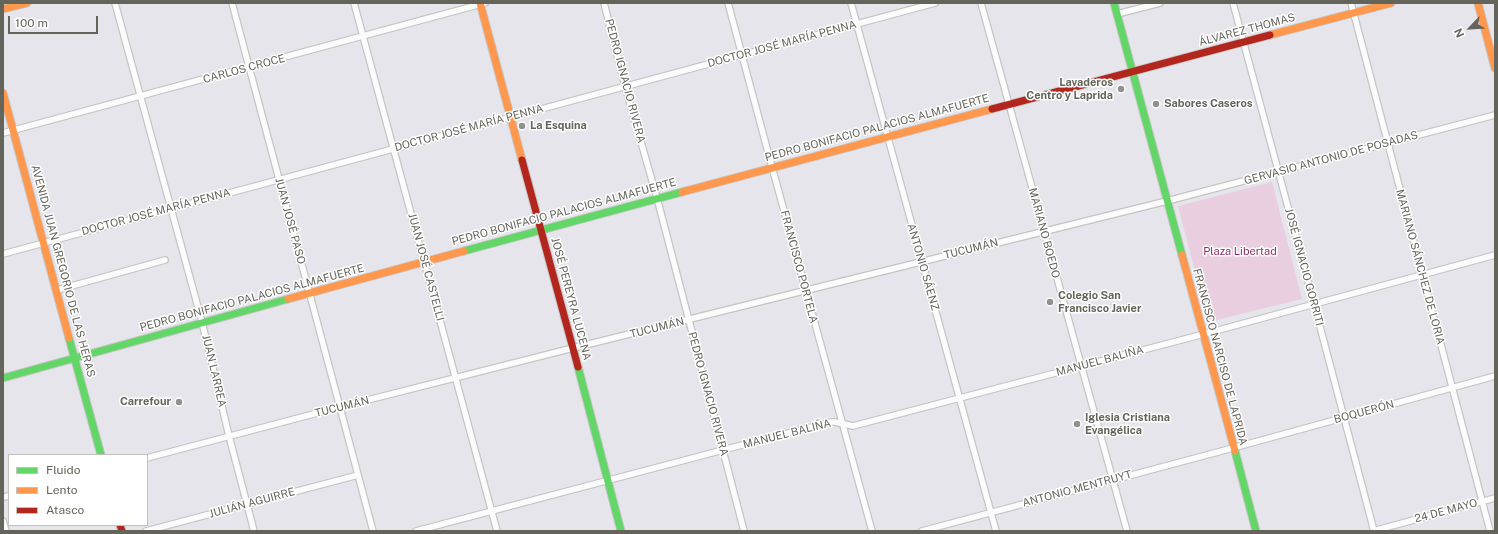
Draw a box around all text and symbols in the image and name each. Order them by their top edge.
scale bar [10,8,100,34]
north arrow [1450,8,1490,48]
street label: ÁLVAREZ THOMAS [1197,11,1297,49]
text: 100 m [15,16,48,30]
street label: PEDRO IGNACIO RIVERA [602,17,648,145]
street label: DOCTOR JOSÉ MARÍA PENNA [706,18,858,70]
text: N [1452,27,1466,40]
street label: CARLOS CROCE [202,52,286,86]
place label: Lavaderos Centro y Laprida [1026,76,1113,102]
marker: Lavaderos Centro y Laprida [1116,84,1126,94]
street label: PEDRO BONIFACIO PALACIOS ALMAFUERTE [763,92,991,164]
place label: Sabores Caseros [1164,97,1253,111]
marker: Sabores Caseros [1151,99,1161,109]
street label: DOCTOR JOSÉ MARÍA PENNA [393,102,545,154]
place label: La Esquina [530,119,587,133]
marker: La Esquina [517,121,527,131]
street label: GERVASIO ANTONIO DE POSADAS [1243,128,1419,188]
street label: AVENIDA JUAN GREGORIO DE LAS HERAS [28,163,98,379]
street label: JUAN JOSÉ PASO [272,176,308,266]
street label: PEDRO BONIFACIO PALACIOS ALMAFUERTE [450,176,678,248]
street label: DOCTOR JOSÉ MARÍA PENNA [80,186,232,238]
street label: MARIANO BOEDO [1026,186,1062,280]
street label: MARIANO SÁNCHEZ DE LORIA [1393,188,1447,346]
street label: JOSÉ IGNACIO GORRITI [1282,207,1326,327]
street label: FRANCISCO PORTELA [778,209,820,325]
street label: JUAN JOSÉ CASTELLI [405,212,447,322]
street label: ANTONIO SÁENZ [904,222,942,312]
street label: JOSÉ PEREYRA LUCENA [548,236,594,362]
street label: TUCUMÁN [943,236,999,262]
park label: Plaza Libertad [1203,245,1277,259]
street label: PEDRO BONIFACIO PALACIOS ALMAFUERTE [138,262,366,334]
street label: FRANCISCO NARCISO DE LAPRIDA [1190,267,1250,447]
place label: Colegio San Francisco Javier [1058,289,1141,315]
marker: Colegio San Francisco Javier [1045,297,1055,307]
street label: TUCUMÁN [629,315,685,341]
street label: PEDRO IGNACIO RIVERA [685,330,731,458]
street label: JUAN LARREA [199,333,229,409]
street label: MANUEL BALIÑA [1055,343,1145,379]
street label: TUCUMÁN [314,394,370,420]
place label: Carrefour [120,395,171,409]
marker: Carrefour [174,397,184,407]
street label: BOQUERÓN [1332,398,1396,426]
place label: Iglesia Cristiana Evangélica [1085,411,1170,437]
street label: MANUEL BALIÑA [742,417,832,451]
marker: Iglesia Cristiana Evangélica [1072,419,1082,429]
legend [8,454,148,526]
text: Fluido [46,463,81,477]
street label: ANTONIO MENTRUYT [1021,468,1133,510]
text: Lento [46,483,77,497]
street label: JULIÁN AGUIRRE [208,485,296,521]
street label: 24 DE MAYO [1413,496,1479,526]
text: Atasco [46,503,84,517]

